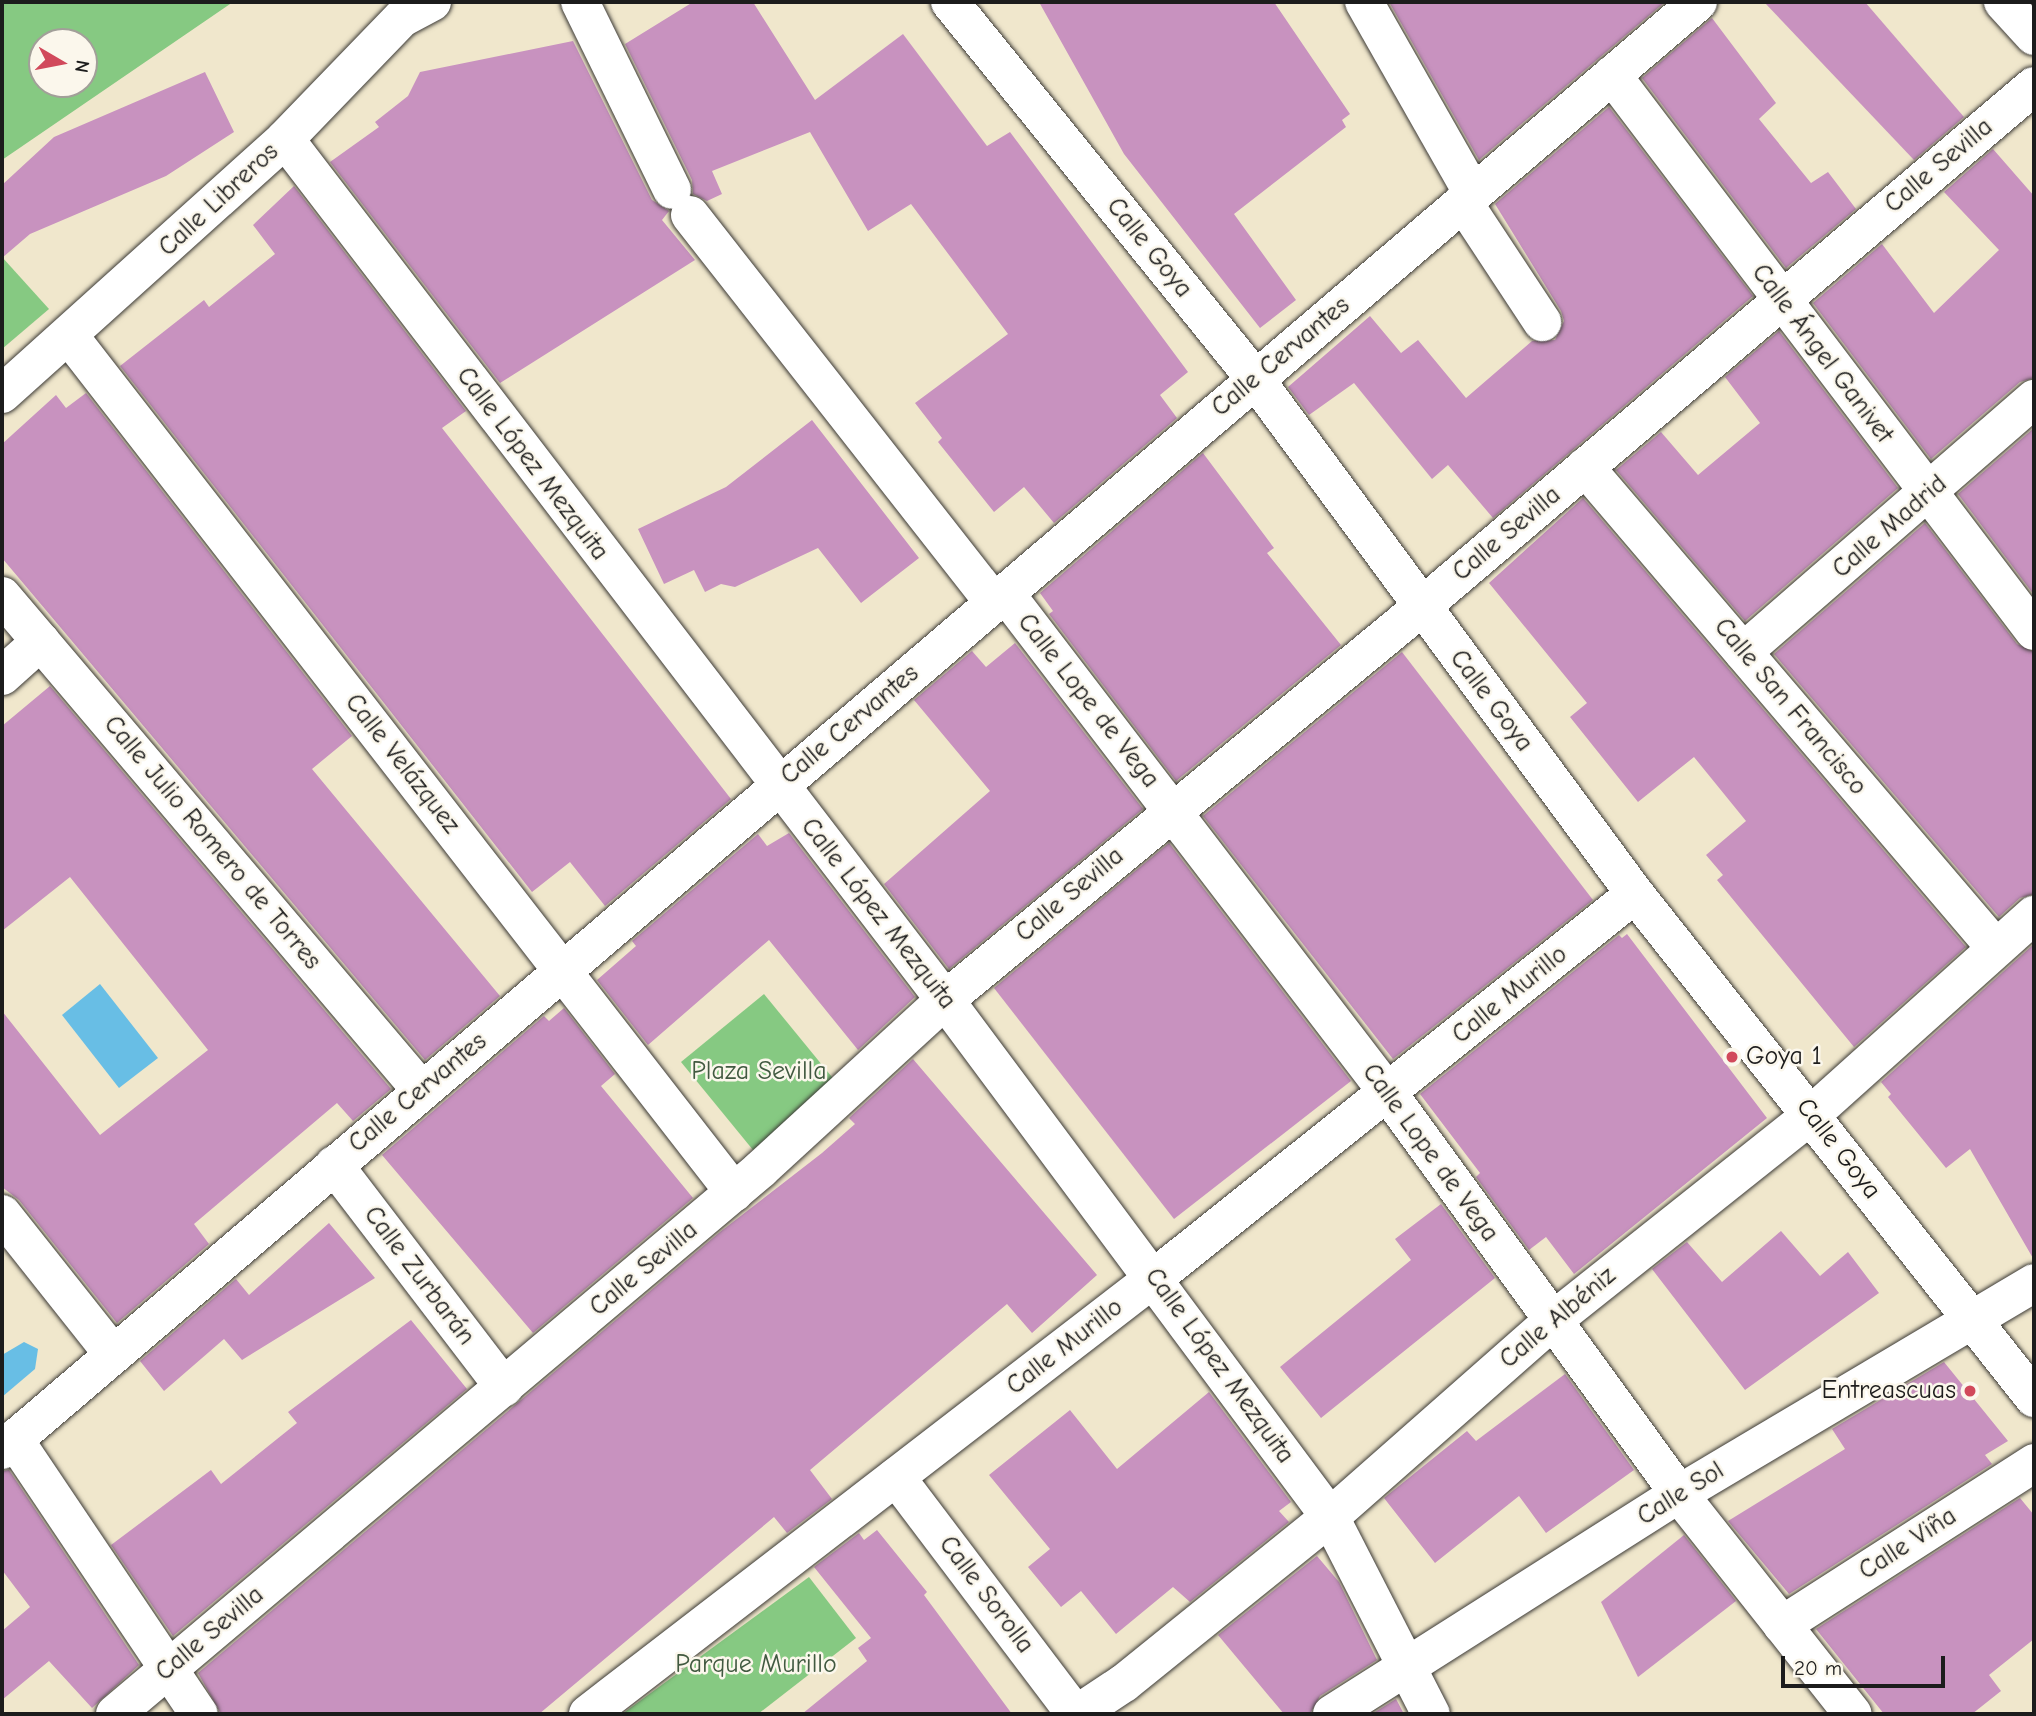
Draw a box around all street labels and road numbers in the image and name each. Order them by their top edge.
street label: Calle Sevilla [1879,112,1999,220]
street label: Calle Libreros [153,137,285,263]
street label: Calle Goya [1099,192,1199,304]
street label: Calle Ángel Ganivet [1744,258,1900,450]
street label: Calle Cervantes [1206,290,1356,424]
street label: Calle López Mezquita [449,361,615,567]
street label: Calle Madrid [1826,469,1954,585]
street label: Calle Sevilla [1447,480,1567,588]
street label: Calle Lope de Vega [1010,608,1166,794]
street label: Calle San Francisco [1707,612,1873,802]
street label: Calle Goya [1443,644,1539,758]
street label: Calle Cervantes [775,658,925,792]
street label: Calle Velázquez [338,688,466,840]
street label: Calle Julio Romero de Torres [97,710,327,976]
street label: Calle López Mezquita [794,812,962,1016]
street label: Calle Sevilla [1010,841,1130,949]
street label: Calle Murillo [1446,939,1574,1051]
street label: Calle Cervantes [343,1026,493,1160]
street label: Calle Lope de Vega [1355,1058,1505,1248]
street label: Calle Goya [1789,1092,1887,1206]
street label: Calle Zurbarán [357,1200,481,1352]
street label: Calle Sevilla [584,1215,704,1323]
street label: Calle Albéniz [1494,1260,1622,1376]
street label: Calle López Mezquita [1138,1262,1300,1470]
street label: Calle Murillo [1001,1292,1129,1402]
street label: Calle Sol [1632,1455,1730,1533]
street label: Calle Viña [1853,1501,1963,1587]
street label: Calle Sorolla [932,1530,1040,1660]
street label: Calle Sevilla [150,1580,270,1688]

